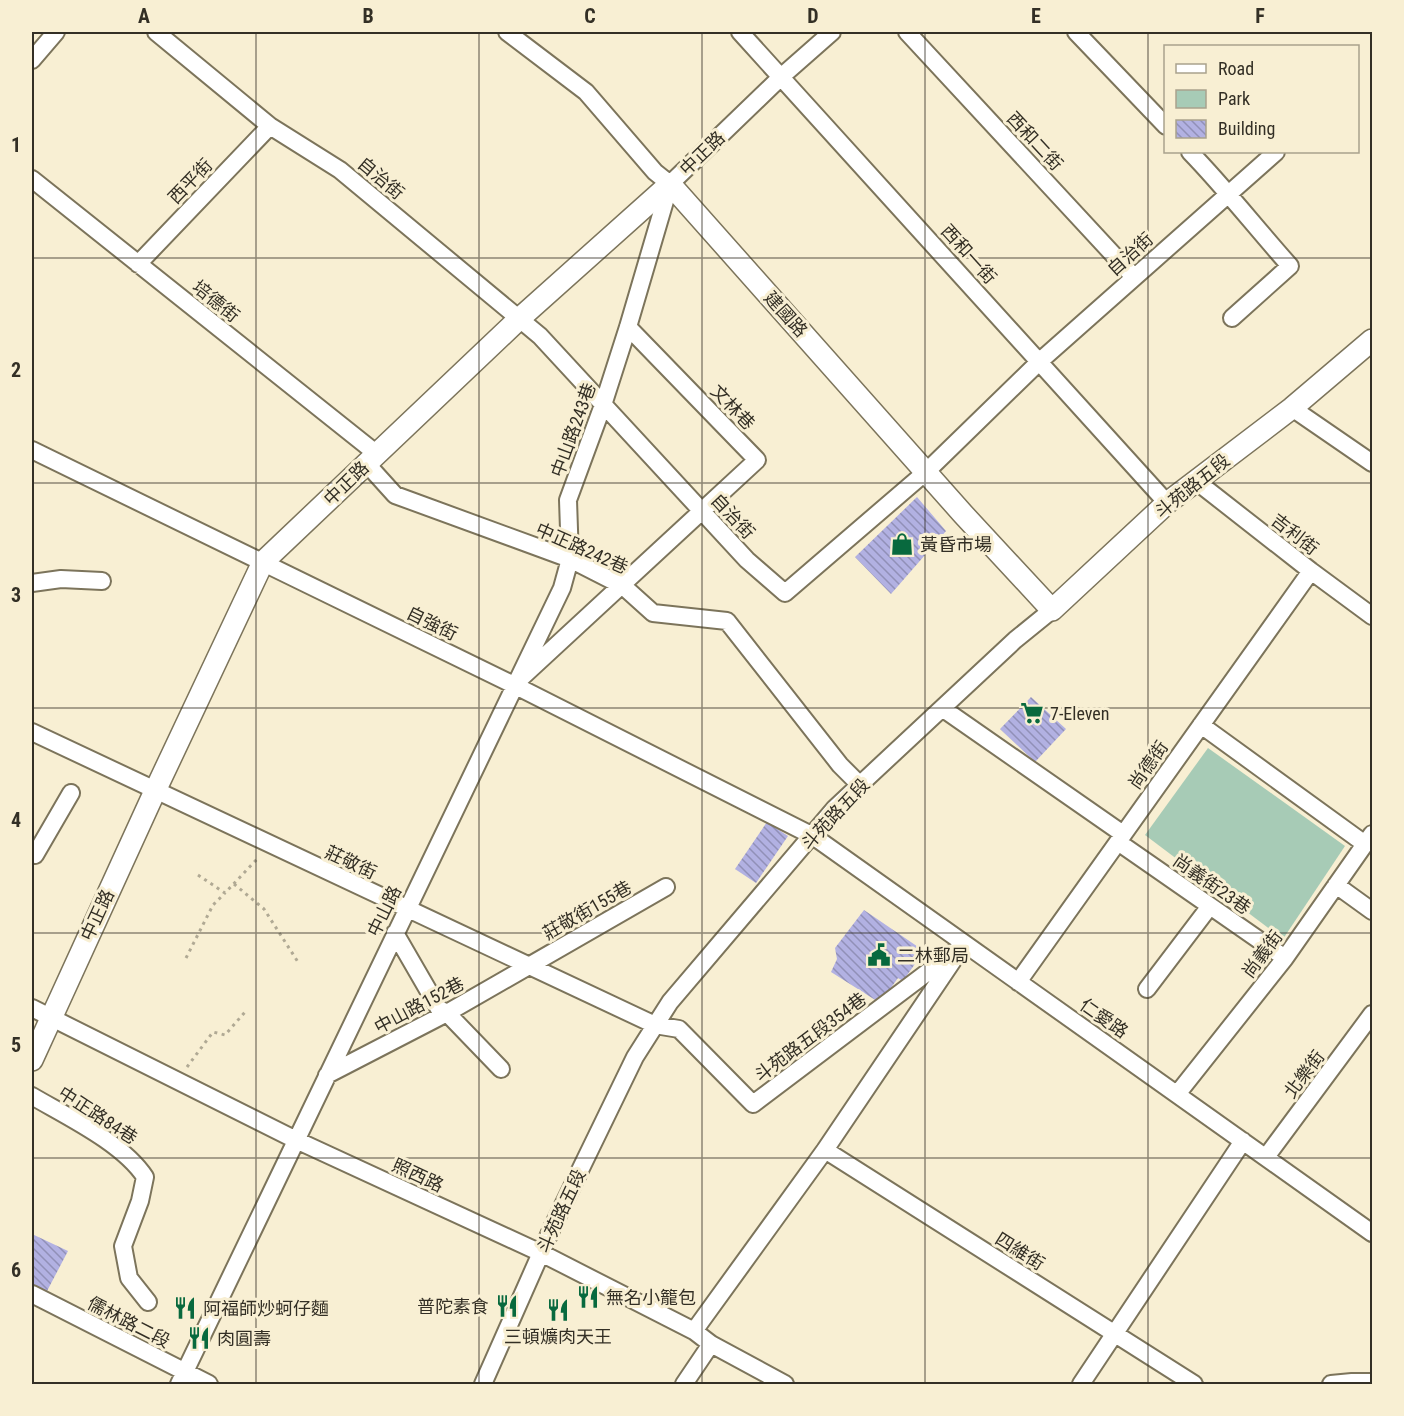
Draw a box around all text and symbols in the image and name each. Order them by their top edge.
text: A [138,4,150,28]
text: B [362,4,374,28]
text: C [584,4,596,28]
text: D [807,4,819,28]
text: E [1031,4,1041,28]
text: F [1255,4,1265,28]
legend [1164,45,1359,153]
text: Road [1218,58,1254,79]
text: Park [1218,88,1250,109]
street label: 西和二街 [1003,108,1067,174]
text: Building [1218,118,1275,139]
street label: 中正路 [675,127,729,179]
text: 1 [11,133,21,157]
street label: 自治街 [354,153,408,203]
street label: 西平街 [164,154,216,208]
street label: 西和一街 [937,220,1001,288]
street label: 自治街 [1103,228,1157,280]
street label: 培德街 [188,276,244,326]
street label: 建國路 [760,287,812,341]
text: 2 [11,358,21,382]
street label: 中山路243巷 [546,380,600,480]
street label: 文林巷 [707,380,759,434]
street label: 斗苑路五段 [1150,450,1234,522]
street label: 中正路 [319,457,373,509]
street label: 自治街 [707,489,759,543]
street label: 吉利街 [1267,509,1323,559]
street label: 中正路242巷 [533,518,631,578]
shop icon: 黃昏市場 [889,531,915,557]
place label: 黃昏市場 [920,534,992,555]
text: 3 [11,583,21,607]
street label: 自強街 [403,602,461,644]
supermarket icon: 7-Eleven [1019,700,1045,726]
place label: 7-Eleven [1050,703,1110,724]
street label: 尚德街 [1124,737,1172,793]
street label: 斗苑路五段 [797,774,873,854]
text: 4 [11,808,21,832]
street label: 莊敬街 [322,841,380,883]
street label: 尚義街23巷 [1169,850,1255,918]
street label: 莊敬街155巷 [539,876,635,944]
street label: 中山路 [363,882,405,940]
street label: 中正路 [76,886,118,944]
street label: 尚義街 [1237,926,1287,982]
public building icon: 二林郵局 [866,942,892,968]
place label: 二林郵局 [897,945,969,966]
street label: 中山路152巷 [371,973,467,1037]
street label: 斗苑路五段354巷 [750,988,870,1086]
street label: 仁愛路 [1076,994,1132,1042]
text: 5 [11,1033,21,1057]
street label: 北樂街 [1279,1046,1329,1102]
street label: 中正路84巷 [55,1082,141,1148]
street label: 照西路 [389,1154,447,1196]
street label: 斗苑路五段 [532,1166,590,1256]
street label: 四維街 [992,1228,1048,1274]
text: 6 [11,1258,21,1282]
restaurant icon: 無名小籠包 [575,1284,601,1310]
place label: 無名小籠包 [606,1287,696,1308]
street label: 儒林路二段 [84,1292,174,1352]
restaurant icon: 普陀素食 [494,1293,520,1319]
restaurant icon: 阿福師炒蚵仔麵 [172,1295,198,1321]
place label: 普陀素食 [417,1296,489,1317]
restaurant icon: 三頓爌肉天王 [545,1297,571,1323]
place label: 阿福師炒蚵仔麵 [203,1298,329,1319]
restaurant icon: 肉圓壽 [186,1325,212,1351]
place label: 三頓爌肉天王 [504,1326,612,1347]
place label: 肉圓壽 [217,1328,271,1349]

